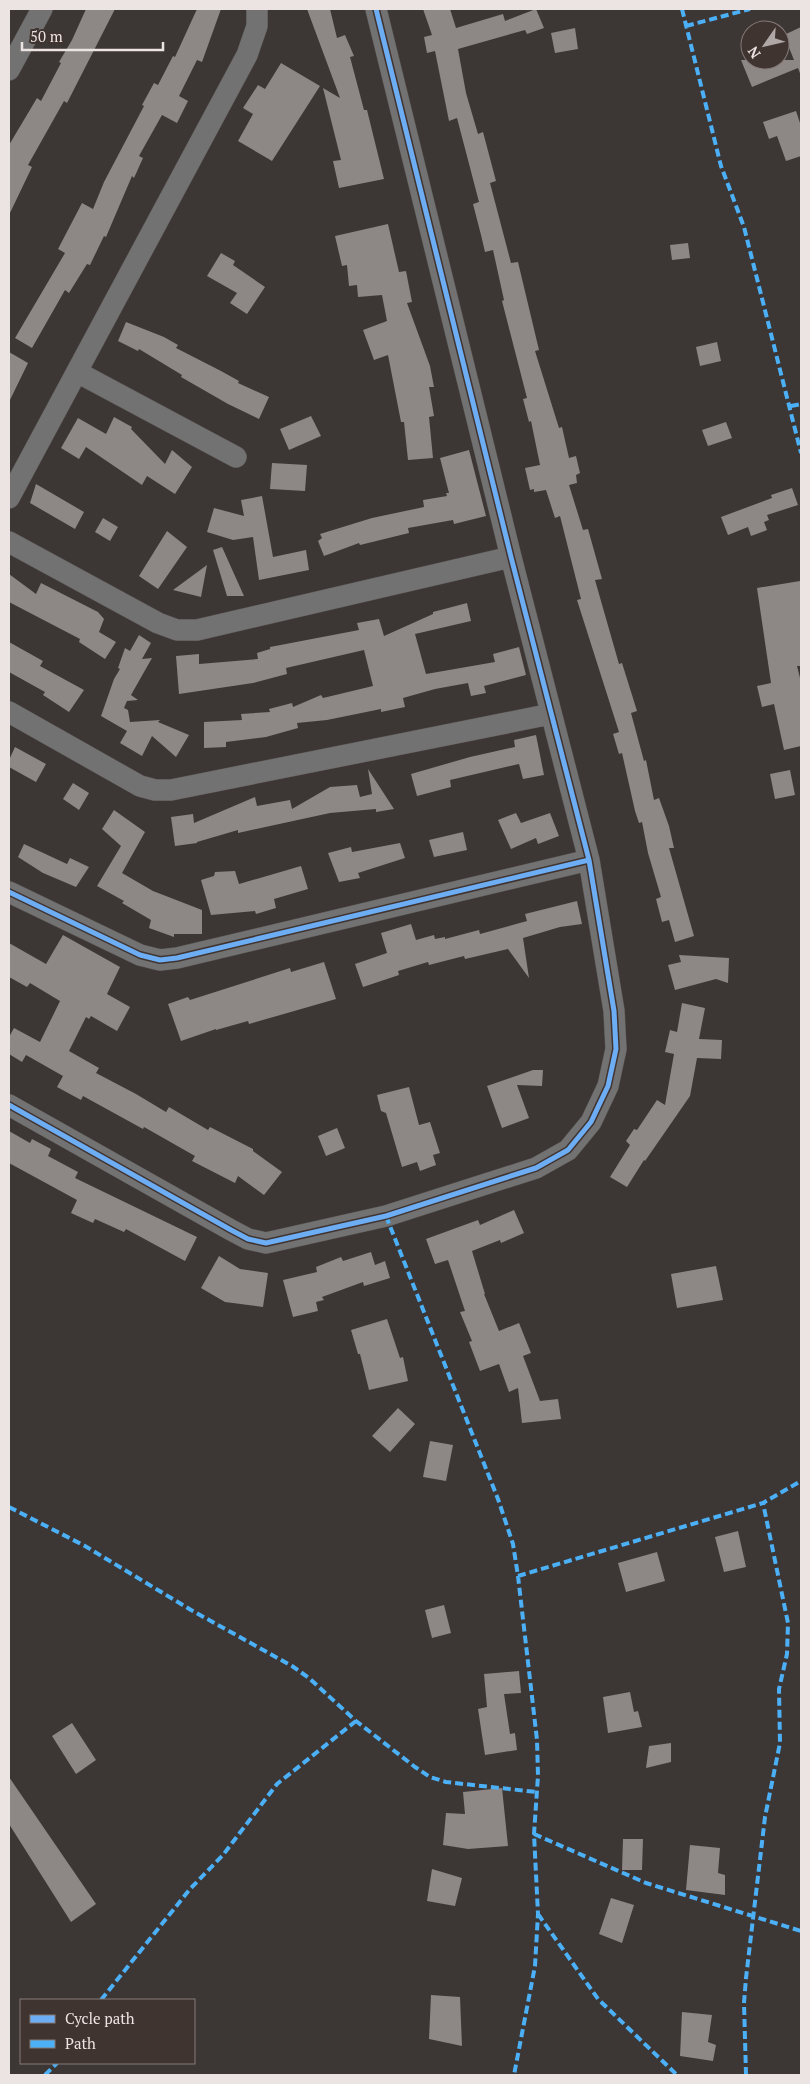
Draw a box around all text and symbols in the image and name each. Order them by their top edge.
scale bar [22,20,164,52]
north arrow [740,20,790,70]
text: 50 m [30,26,63,46]
text: N [743,43,765,62]
legend [20,1999,195,2064]
text: Cycle path [65,2008,135,2028]
text: Path [65,2033,96,2053]

